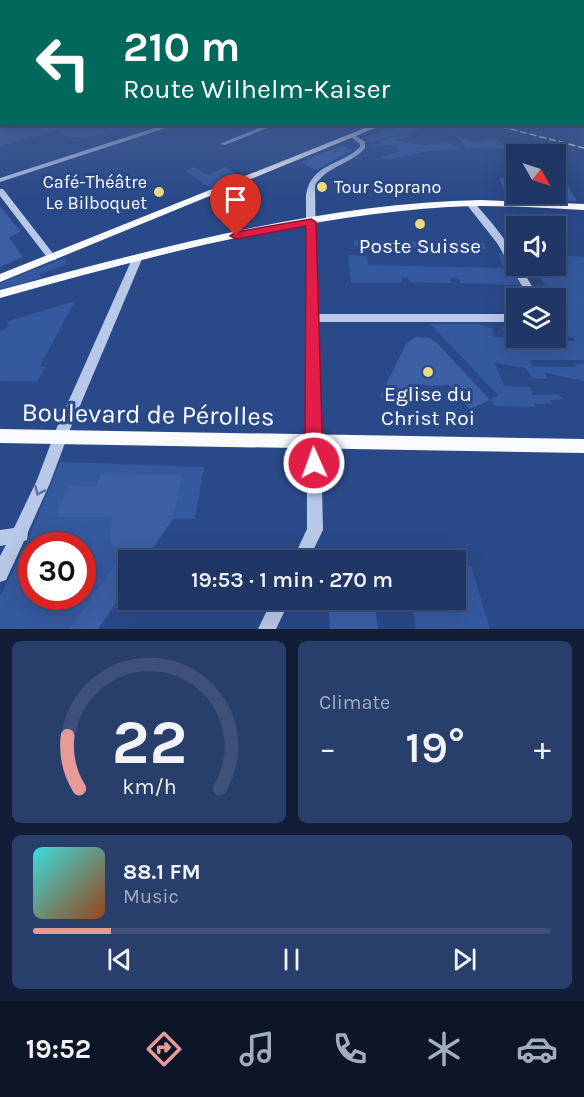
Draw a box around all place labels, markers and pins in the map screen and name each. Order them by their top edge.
place label: Café-Théâtre Le Bilboquet [43,171,147,214]
pin [210,174,261,236]
place label: Tour Soprano [334,176,441,198]
marker: Tour Soprano [315,180,329,194]
marker: Café-Théâtre Le Bilboquet [152,185,166,199]
marker: Poste Suisse [413,217,427,231]
place label: Poste Suisse [359,234,481,258]
marker: Eglise du Christ Roi [421,365,435,379]
place label: Eglise du Christ Roi [381,382,475,430]

